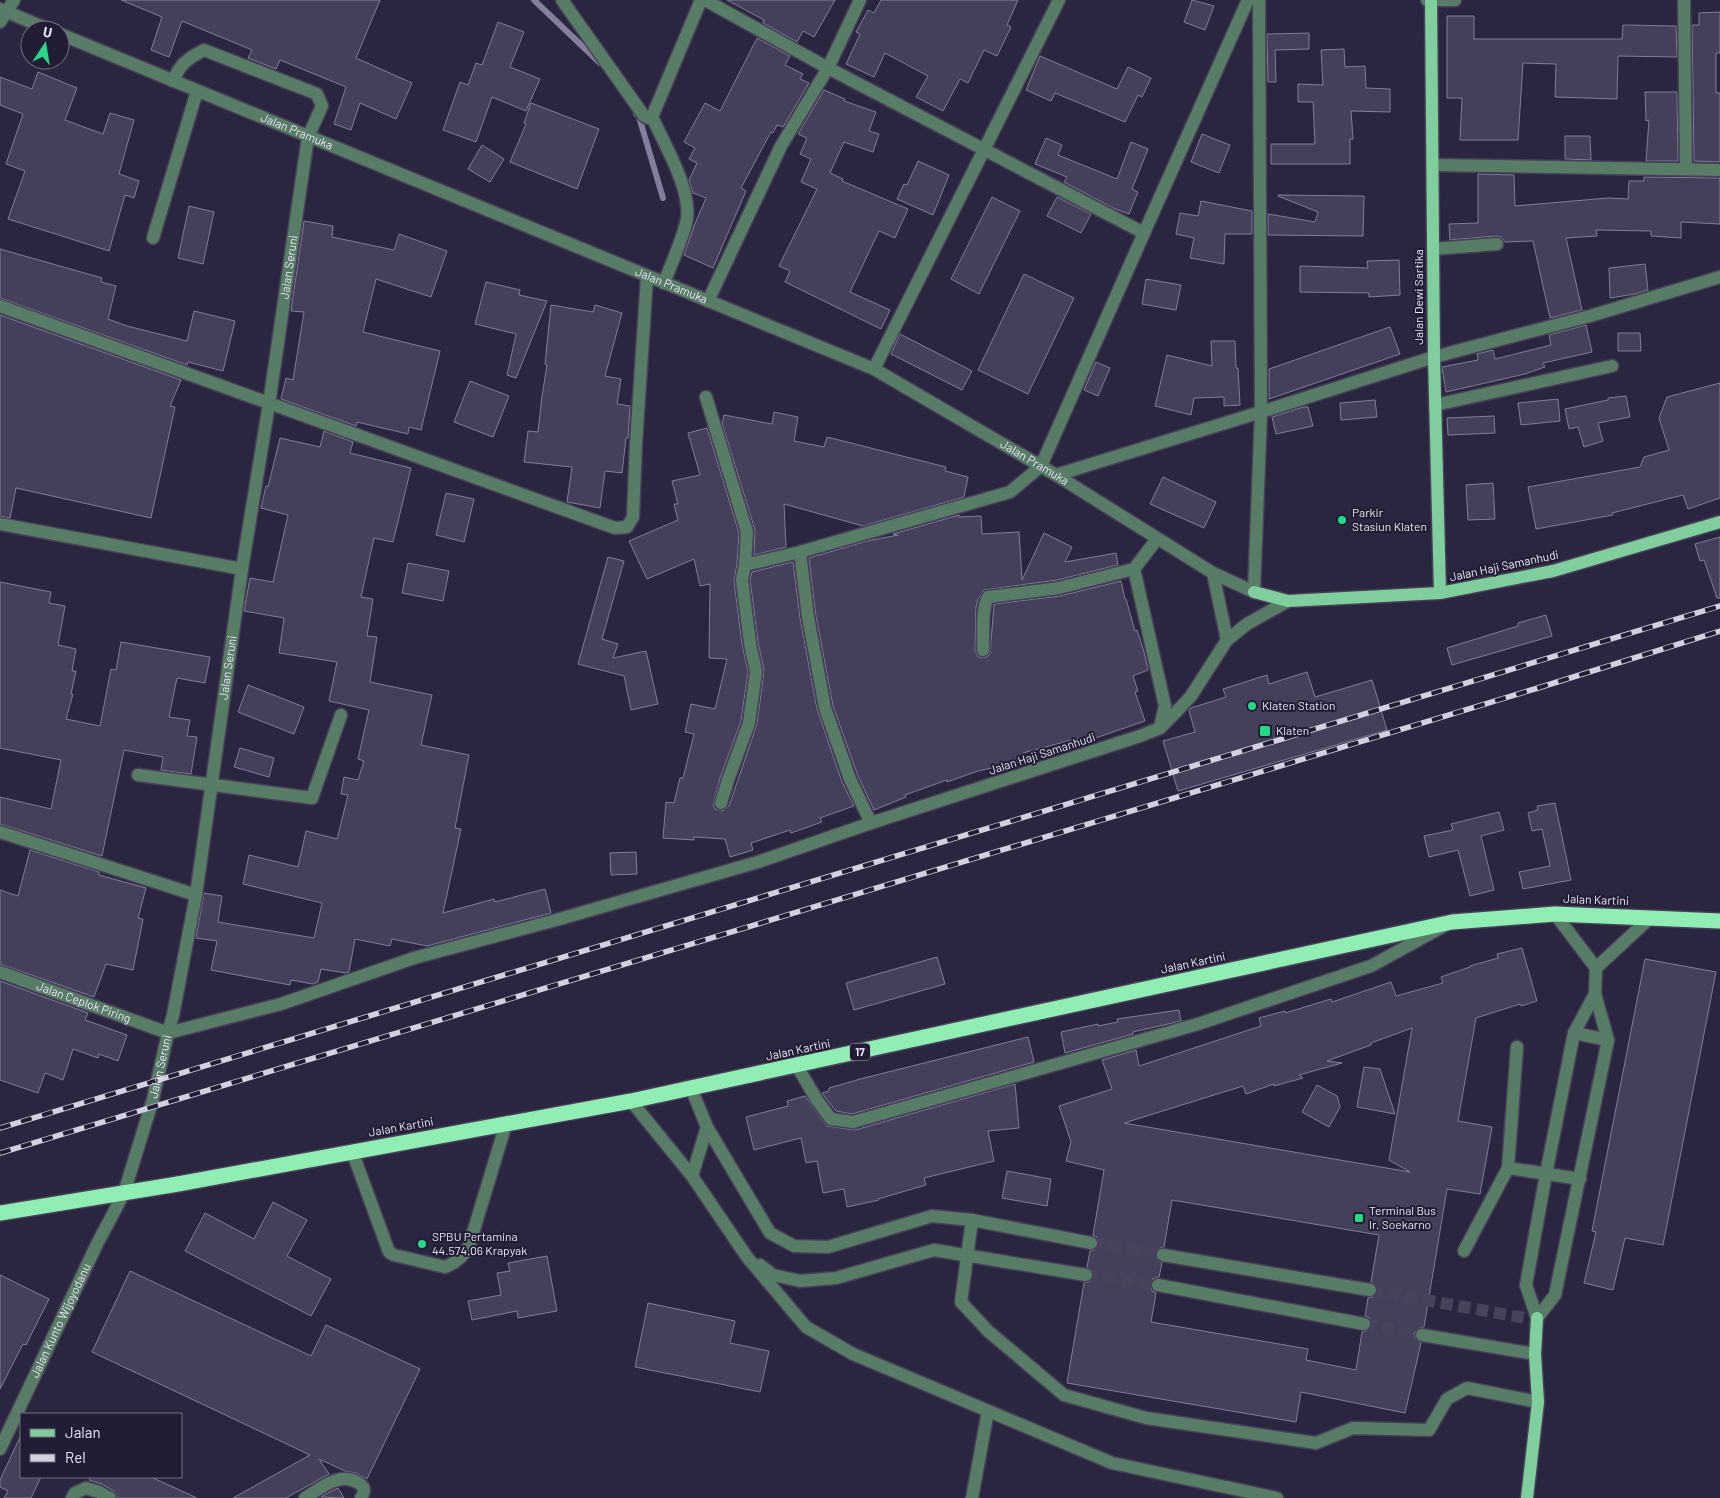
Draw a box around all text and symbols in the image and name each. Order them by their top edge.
north arrow [20,20,70,70]
text: U [42,23,54,41]
street label: Jalan Pramuka [259,109,335,152]
street label: Jalan Seruni [276,234,300,300]
street label: Jalan Dewi Sartika [1411,249,1425,345]
street label: Jalan Pramuka [633,264,710,306]
street label: Jalan Pramuka [998,436,1072,487]
place label: Parkir Stasiun Klaten [1352,505,1427,533]
marker: Parkir Stasiun Klaten [1336,514,1348,526]
street label: Jalan Haji Samanhudi [1448,547,1560,583]
street label: Jalan Seruni [216,635,239,701]
place label: Klaten Station [1262,698,1336,712]
marker: Klaten Station [1246,700,1258,712]
place label: Klaten [1276,723,1309,737]
marker: Klaten [1258,724,1272,738]
street label: Jalan Haji Samanhudi [987,729,1097,777]
street label: Jalan Kartini [1563,891,1629,907]
street label: Jalan Kartini [1159,948,1226,976]
street label: Jalan Ceplok Piring [35,978,133,1025]
street label: Jalan Seruni [145,1033,173,1100]
street label: Jalan Kartini [764,1035,831,1063]
road number: 17 [850,1044,870,1060]
street label: Jalan Kartini [367,1113,434,1139]
place label: Terminal Bus Ir. Soekarno [1369,1203,1436,1231]
marker: Terminal Bus Ir. Soekarno [1353,1212,1365,1224]
place label: SPBU Pertamina 44.574.06 Krapyak [432,1229,527,1257]
marker: SPBU Pertamina 44.574.06 Krapyak [416,1238,428,1250]
street label: Jalan Kunto Wijoyodanu [27,1261,93,1380]
legend [20,1413,182,1478]
text: Jalan [65,1423,101,1441]
text: Rel [65,1448,86,1466]

